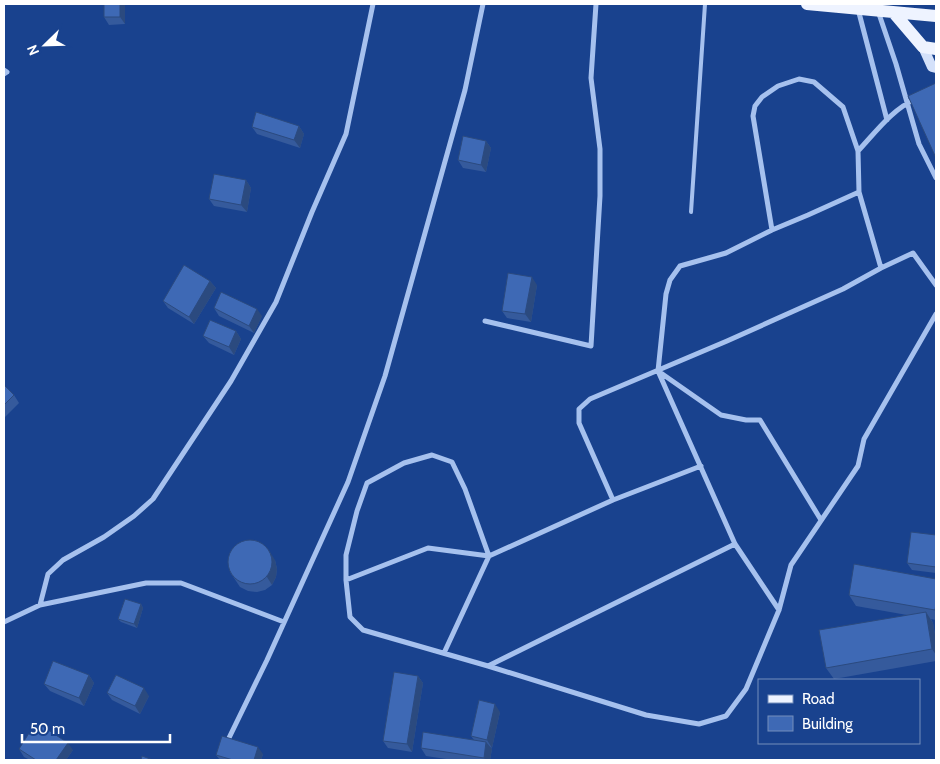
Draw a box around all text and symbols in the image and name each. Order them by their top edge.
north arrow [20,20,70,70]
text: N [23,42,43,58]
legend [758,679,920,744]
text: Road [802,690,835,708]
scale bar [22,712,170,744]
text: Building [802,715,853,733]
text: 50 m [30,720,65,738]

